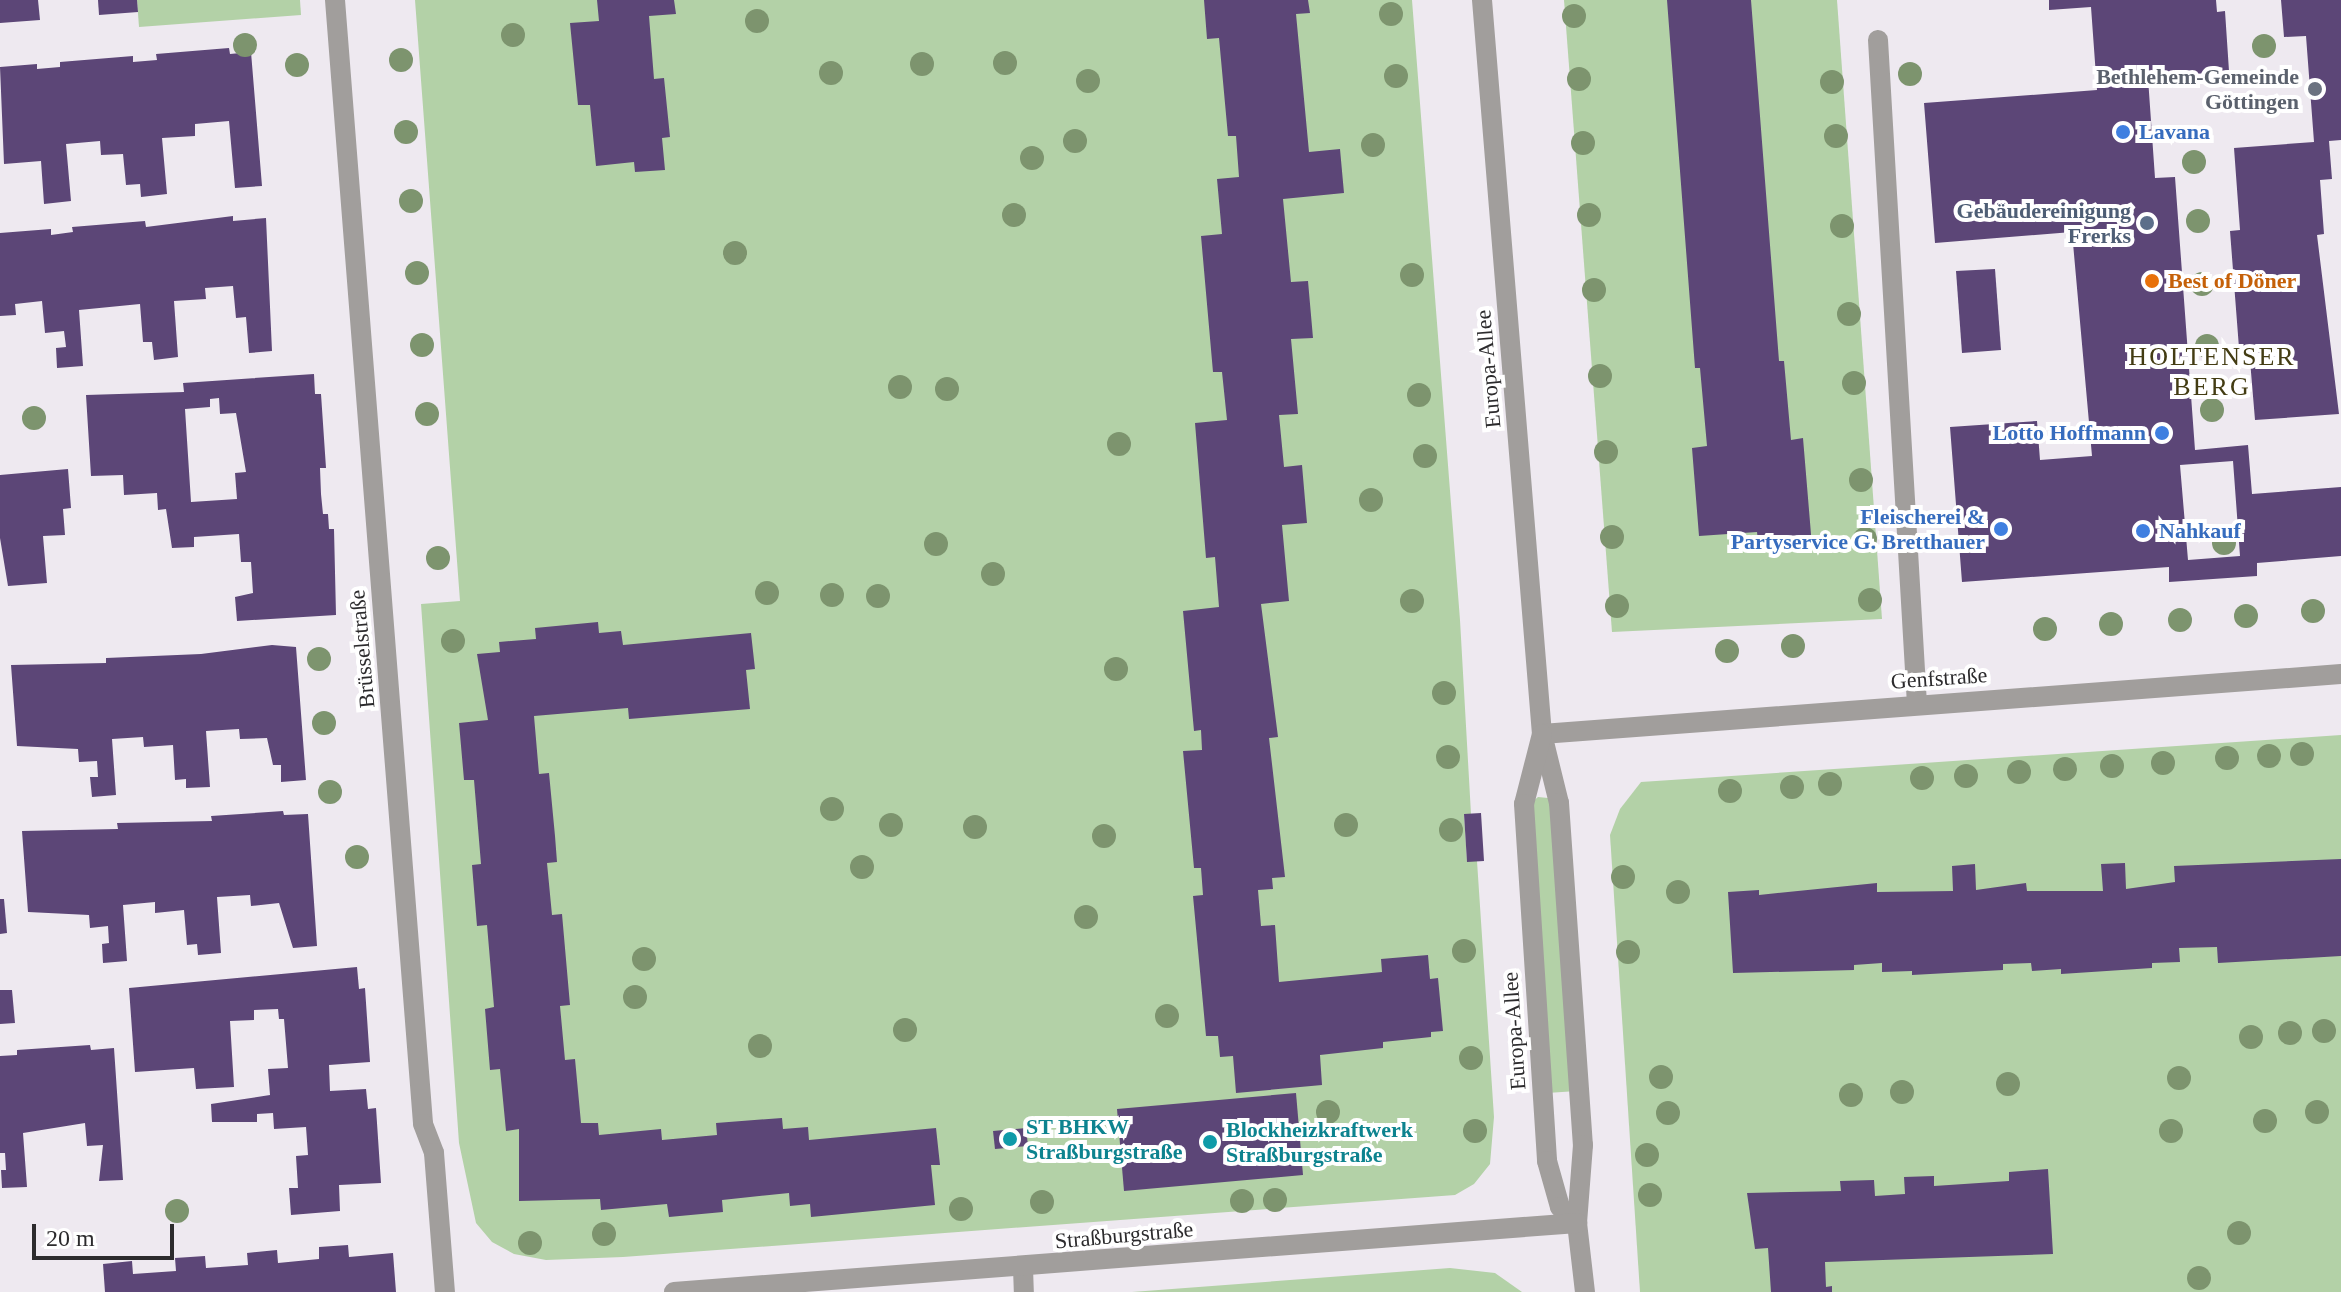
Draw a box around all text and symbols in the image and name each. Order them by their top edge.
place label: Bethlehem-Gemeinde Göttingen [2096,63,2299,114]
marker: Bethlehem-Gemeinde Göttingen [2306,80,2324,98]
place label: Lavana [2139,119,2210,145]
marker: Lavana [2114,123,2132,141]
place label: Gebäudereinigung Frerks [1957,197,2131,248]
marker: Gebäudereinigung Frerks [2138,214,2156,232]
place label: Best of Döner [2168,268,2296,294]
marker: Best of Döner [2143,272,2161,290]
street label: Europa-Allee [1470,309,1506,429]
district label: HOLTENSER BERG [2128,341,2296,402]
place label: Lotto Hoffmann [1993,420,2146,446]
marker: Lotto Hoffmann [2153,424,2171,442]
place label: Fleischerei & Partyservice G. Bretthauer [1731,503,1985,554]
place label: Nahkauf [2159,518,2241,544]
marker: Fleischerei & Partyservice G. Bretthauer [1992,520,2010,538]
marker: Nahkauf [2134,522,2152,540]
street label: Brüsselstraße [344,589,380,709]
street label: Genfstraße [1890,661,1988,695]
street label: Europa-Allee [1497,971,1531,1091]
place label: ST BHKW Straßburgstraße [1026,1113,1182,1164]
place label: Blockheizkraftwerk Straßburgstraße [1226,1116,1413,1168]
marker: ST BHKW Straßburgstraße [1001,1130,1019,1148]
marker: Blockheizkraftwerk Straßburgstraße [1201,1133,1219,1151]
scale bar [36,1208,178,1258]
street label: Straßburgstraße [1054,1216,1194,1254]
text: 20 m [46,1225,95,1251]

